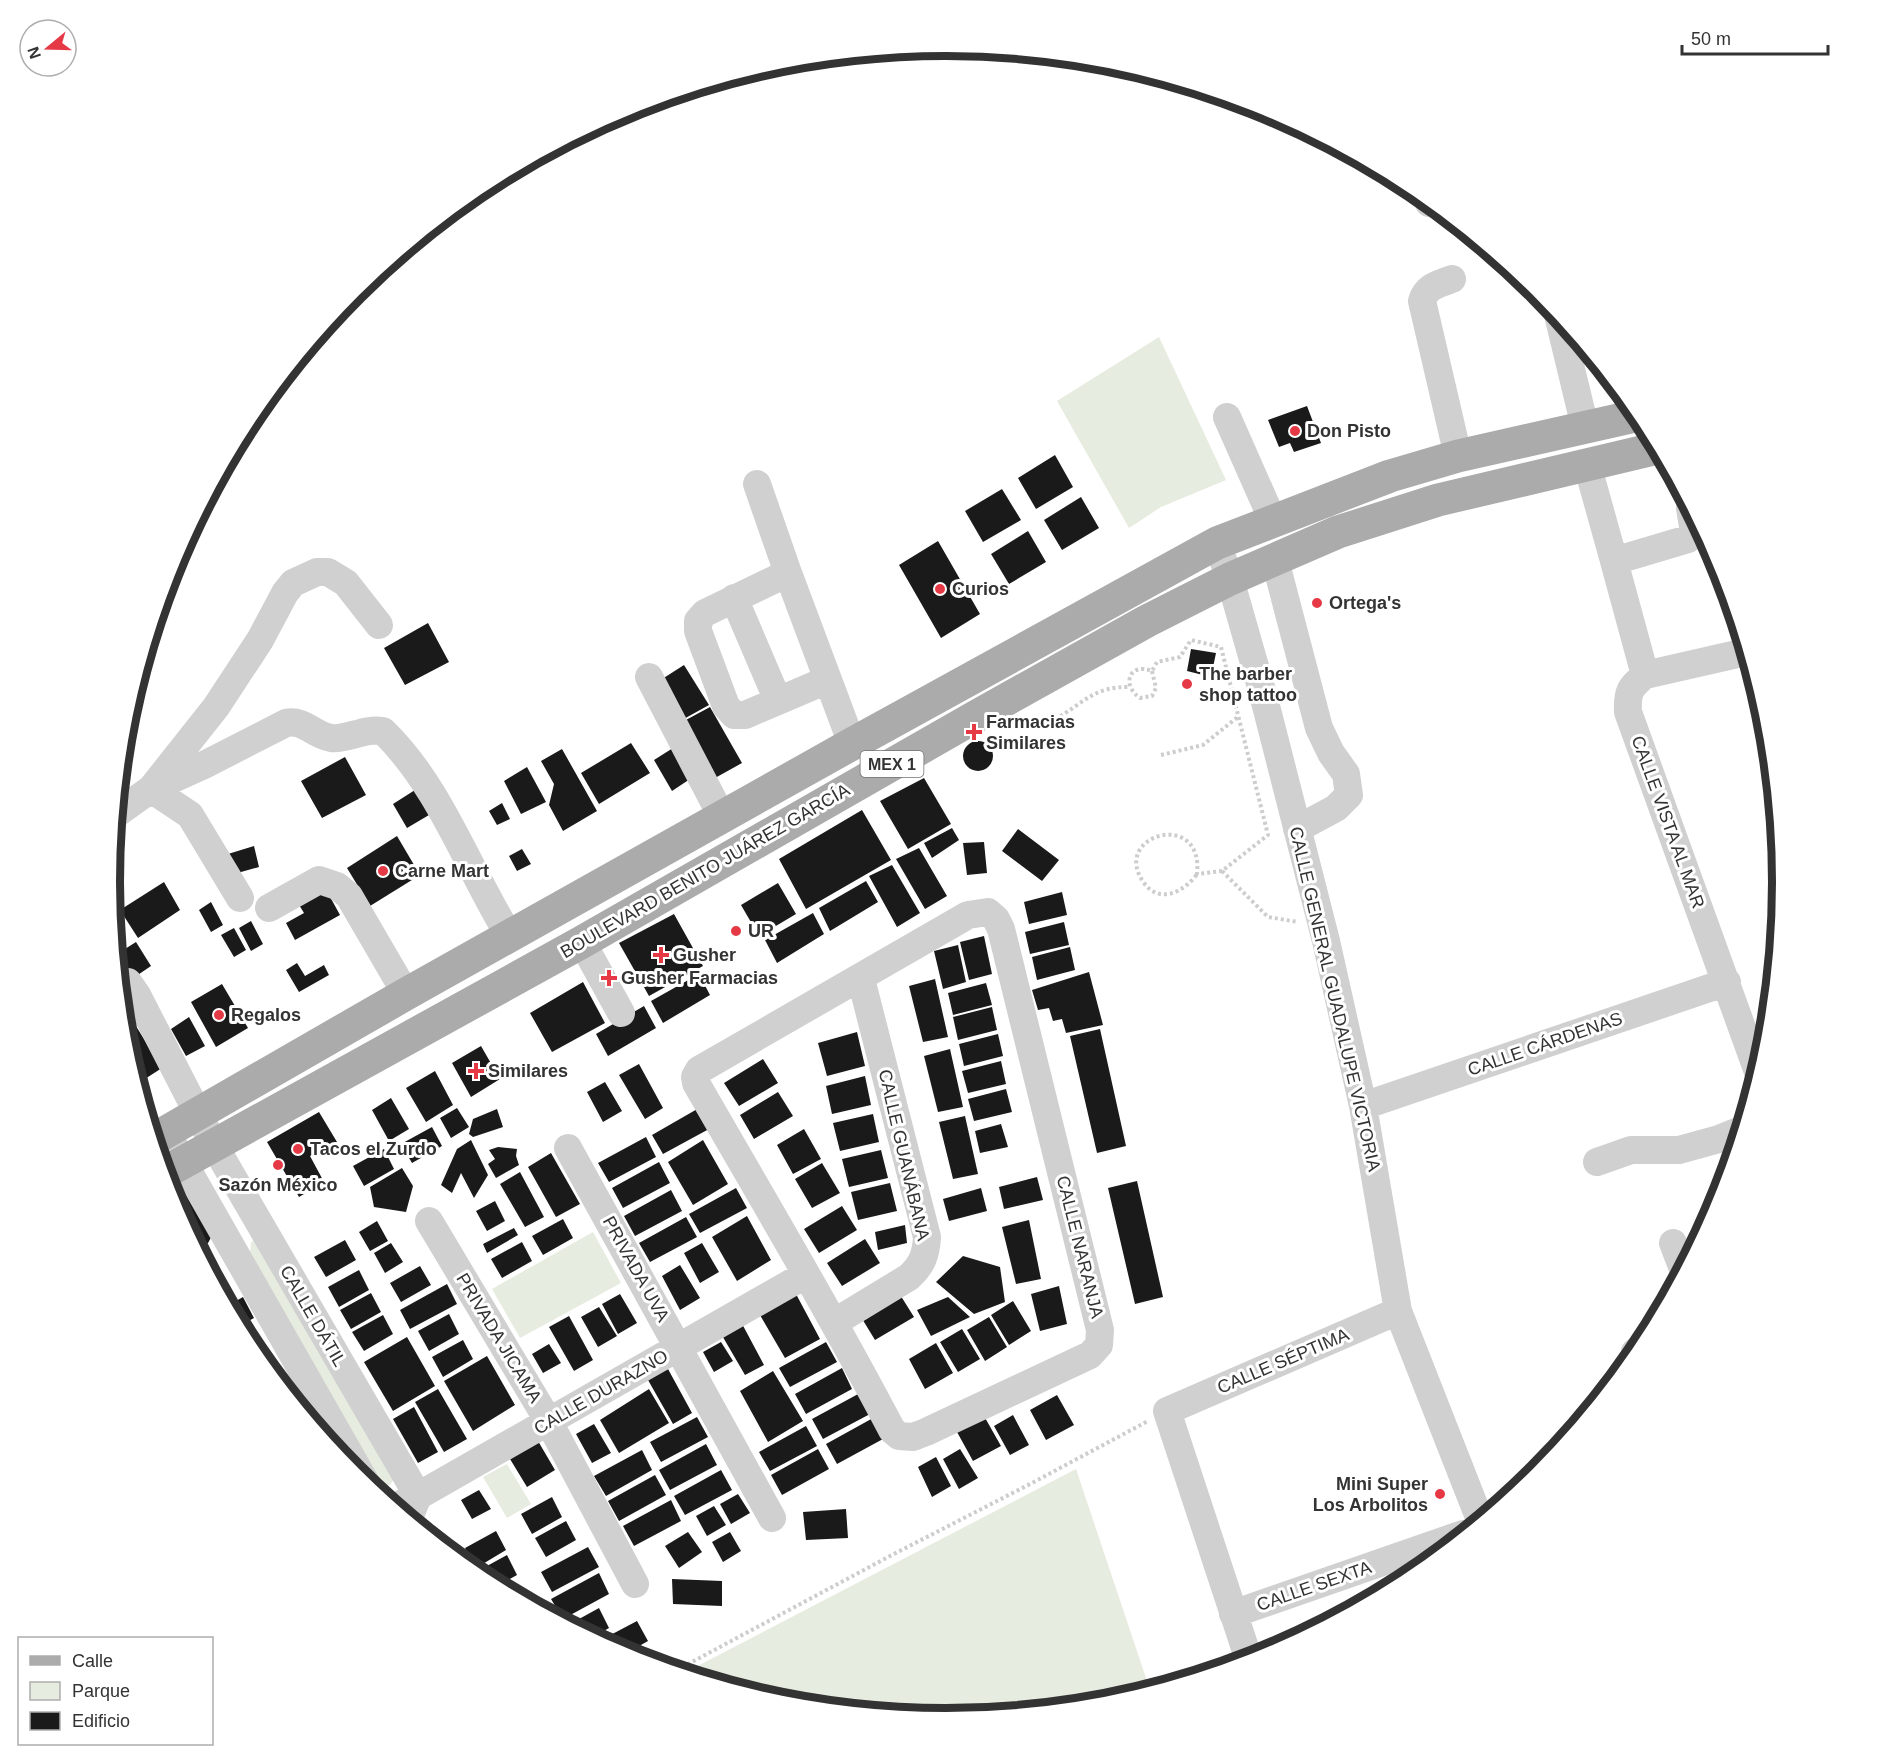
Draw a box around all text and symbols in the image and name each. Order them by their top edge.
north arrow [18,18,78,78]
scale bar [1682,18,1828,56]
text: 50 m [1691,29,1731,49]
text: N [24,44,44,61]
place label: Don Pisto [1307,421,1391,441]
marker: Don Pisto [1288,424,1302,438]
place label: Curios [952,579,1009,599]
marker: Curios [933,582,947,596]
place label: Ortega's [1329,593,1401,613]
marker: Ortega's [1310,596,1324,610]
place label: The barber shop tattoo [1199,664,1297,705]
marker: The barber shop tattoo [1180,677,1194,691]
place label: Farmacias Similares [986,712,1075,753]
marker: Farmacias Similares [967,725,981,739]
street label: CALLE VISTA AL MAR [1627,733,1709,911]
road number: MEX 1 [860,751,924,777]
street label: BOULEVARD BENITO JUÁREZ GARCÍA [557,780,853,962]
street label: CALLE GENERAL GUADALUPE VICTORIA [1286,825,1384,1173]
place label: Carne Mart [395,861,489,881]
marker: Carne Mart [376,864,390,878]
place label: UR [748,921,774,941]
marker: UR [729,924,743,938]
place label: Gusher [673,945,736,965]
marker: Gusher [654,948,668,962]
place label: Gusher Farmacias [621,968,778,988]
marker: Gusher Farmacias [602,971,616,985]
place label: Regalos [231,1005,301,1025]
marker: Regalos [212,1008,226,1022]
street label: CALLE CÁRDENAS [1465,1008,1625,1080]
place label: Similares [488,1061,568,1081]
marker: Similares [469,1064,483,1078]
street label: CALLE GUANÁBANA [875,1067,933,1243]
place label: Tacos el Zurdo [310,1139,437,1159]
marker: Tacos el Zurdo [291,1142,305,1156]
marker: Sazón México [271,1158,285,1172]
street label: CALLE NARANJA [1053,1174,1107,1320]
place label: Sazón México [218,1175,338,1195]
street label: PRIVADA UVA [599,1213,673,1325]
street label: CALLE DÁTIL [276,1262,350,1370]
street label: PRIVADA JICAMA [452,1270,546,1406]
street label: CALLE SÉPTIMA [1214,1324,1352,1398]
street label: CALLE DURAZNO [531,1346,671,1438]
place label: Mini Super Los Arbolitos [1313,1474,1428,1515]
marker: Mini Super Los Arbolitos [1433,1487,1447,1501]
street label: CALLE SEXTA [1254,1557,1374,1615]
legend [18,1637,213,1745]
text: Calle [72,1651,113,1671]
text: Parque [72,1681,130,1701]
text: Edificio [72,1711,130,1731]

